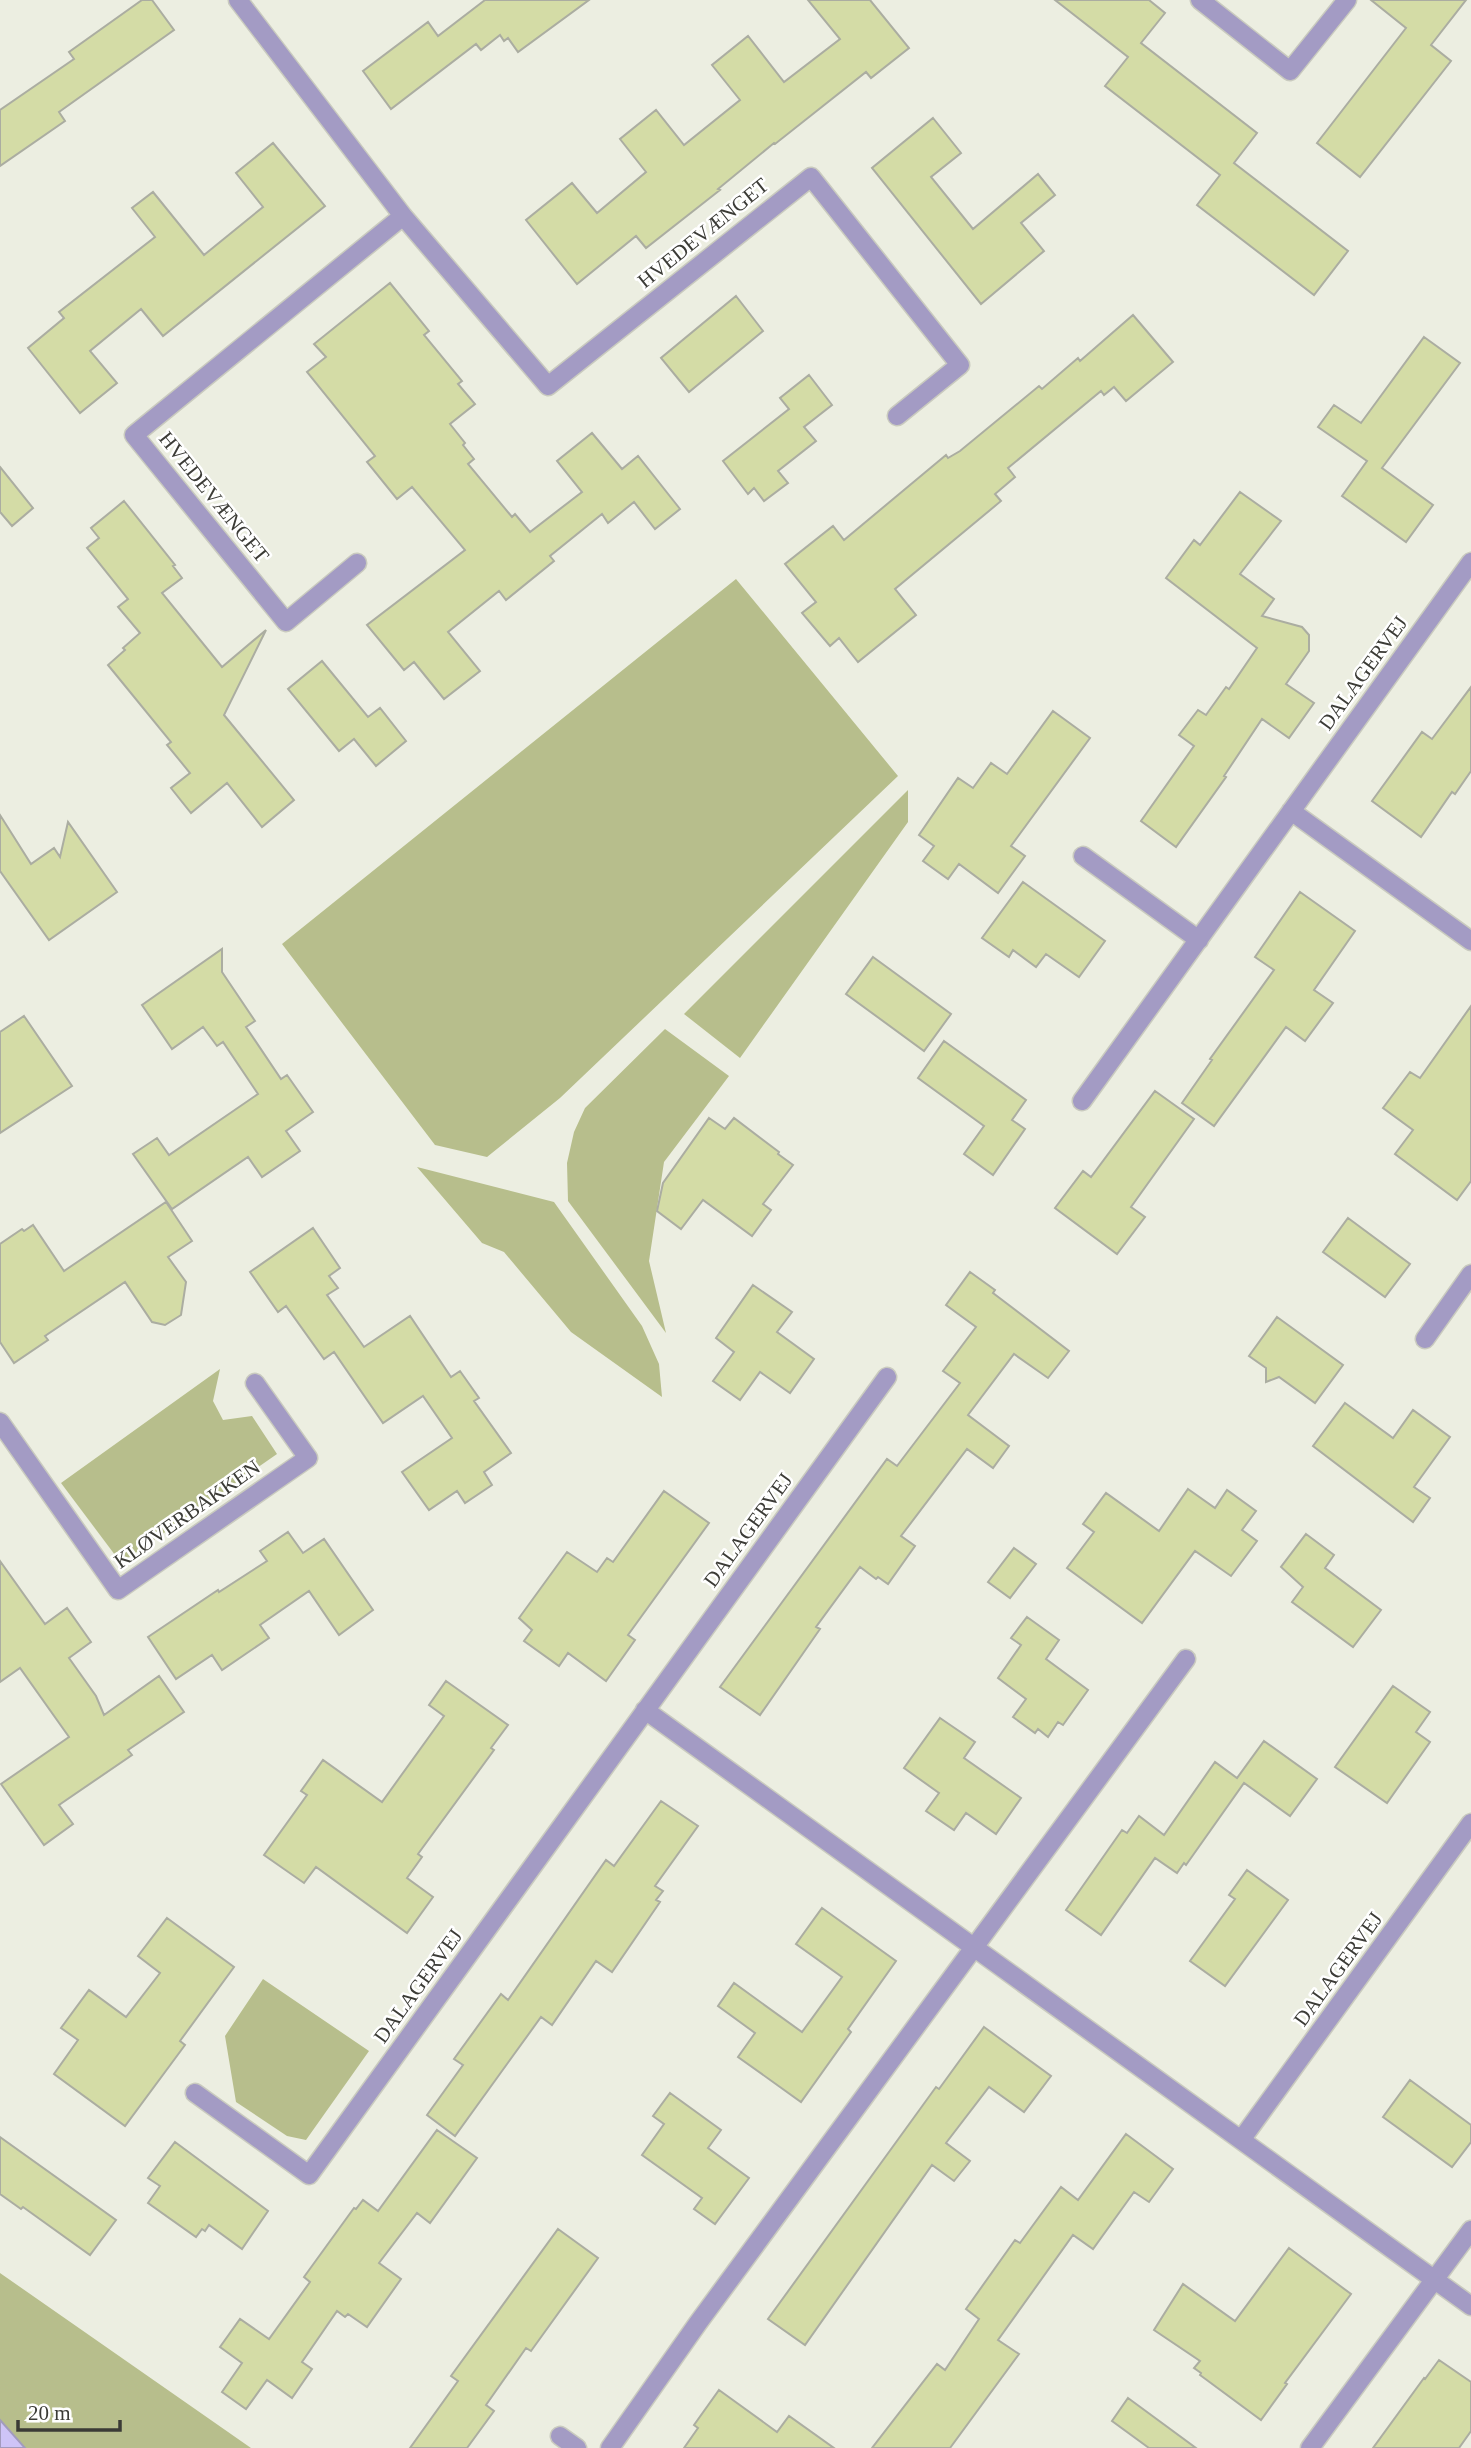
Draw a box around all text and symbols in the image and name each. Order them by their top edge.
street label: HVEDEVÆNGET [633,173,773,293]
street label: HVEDEVÆNGET [154,427,274,567]
street label: DALAGERVEJ [1314,611,1412,735]
street label: KLØVERBAKKEN [109,1455,265,1573]
street label: DALAGERVEJ [699,1468,797,1592]
street label: DALAGERVEJ [1289,1907,1387,2031]
street label: DALAGERVEJ [369,1924,467,2048]
scale bar [18,2388,119,2432]
text: 20 m [28,2401,71,2425]

